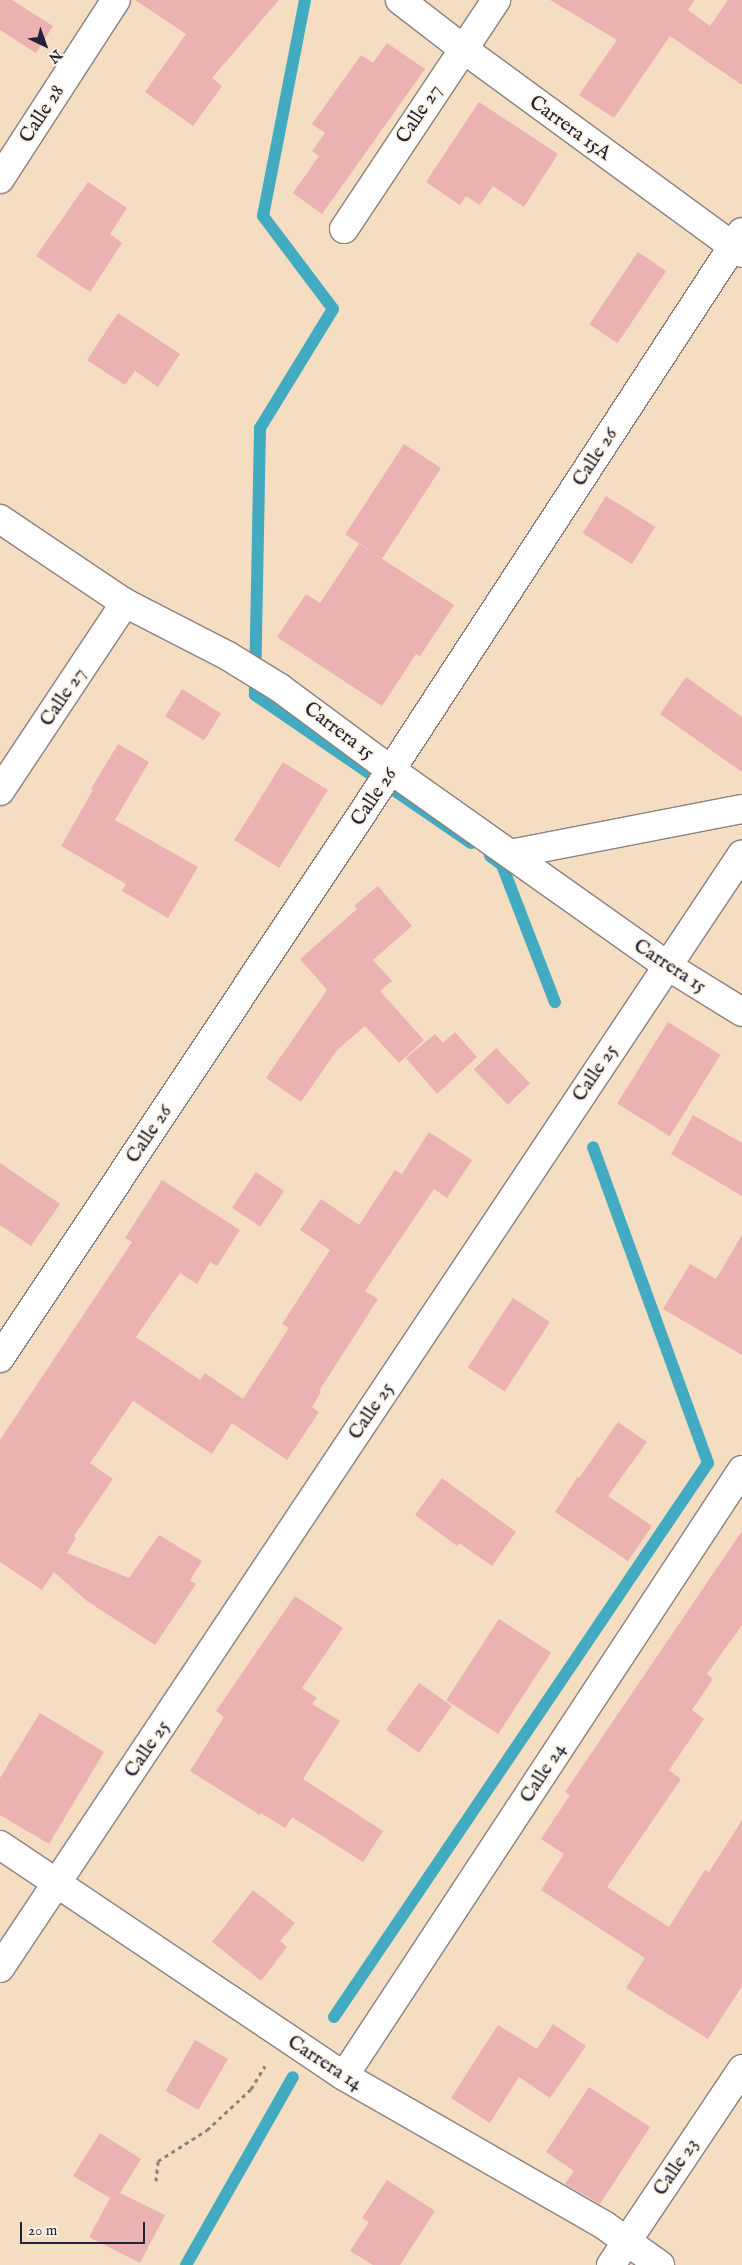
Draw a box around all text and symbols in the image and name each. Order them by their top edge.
north arrow [20,20,70,70]
text: N [45,45,66,67]
street label: Calle 28 [14,80,70,148]
street label: Calle 27 [391,80,447,148]
street label: Carrera 15A [524,90,616,166]
street label: Calle 26 [567,423,623,491]
street label: Calle 27 [35,663,91,731]
street label: Carrera 15 [299,697,379,765]
street label: Calle 26 [346,763,402,831]
street label: Carrera 15 [629,934,711,998]
street label: Calle 25 [567,1040,623,1106]
street label: Calle 26 [121,1100,177,1168]
street label: Calle 25 [343,1378,399,1444]
street label: Calle 25 [119,1716,175,1782]
street label: Calle 24 [515,1739,571,1807]
street label: Carrera 14 [283,2030,367,2096]
street label: Calle 23 [648,2134,704,2200]
scale bar [22,2212,148,2244]
text: 20 m [28,2221,57,2240]

